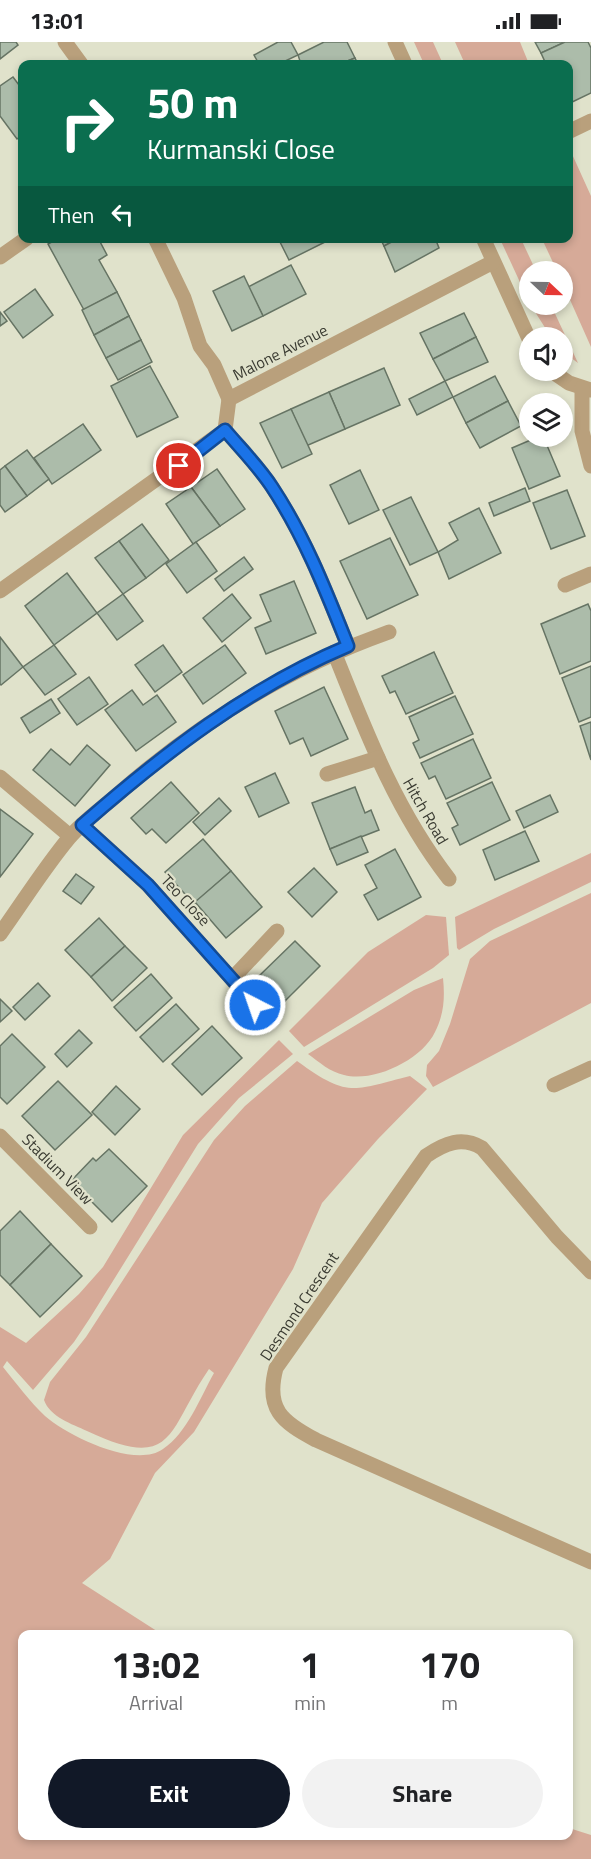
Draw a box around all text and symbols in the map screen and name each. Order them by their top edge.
text: 13:01 [30,4,85,38]
text: 50 m [147,70,239,134]
icon: right [48,84,126,162]
text: Kurmanski Close [147,128,335,169]
text: Then [48,198,94,232]
icon: left [106,198,139,231]
north arrow [519,261,573,315]
map controls [519,261,573,447]
street label: Malone Avenue [228,318,332,386]
button: sound [519,327,573,381]
button: layers [519,393,573,447]
pin [153,440,204,491]
icon: arrive [162,449,195,482]
street label: Hitch Road [397,773,455,849]
street label: Teo Close [156,869,216,931]
position arrow [223,973,287,1037]
street label: Stadium View [17,1128,99,1210]
street label: Desmond Crescent [254,1246,345,1365]
text: 13:02 [111,1637,201,1692]
text: 1 [300,1637,320,1692]
text: 170 [419,1637,480,1692]
text: Arrival [129,1687,183,1718]
text: min [294,1687,326,1718]
text: m [441,1687,458,1718]
button: Exit [48,1759,290,1828]
button: Share [302,1759,543,1828]

